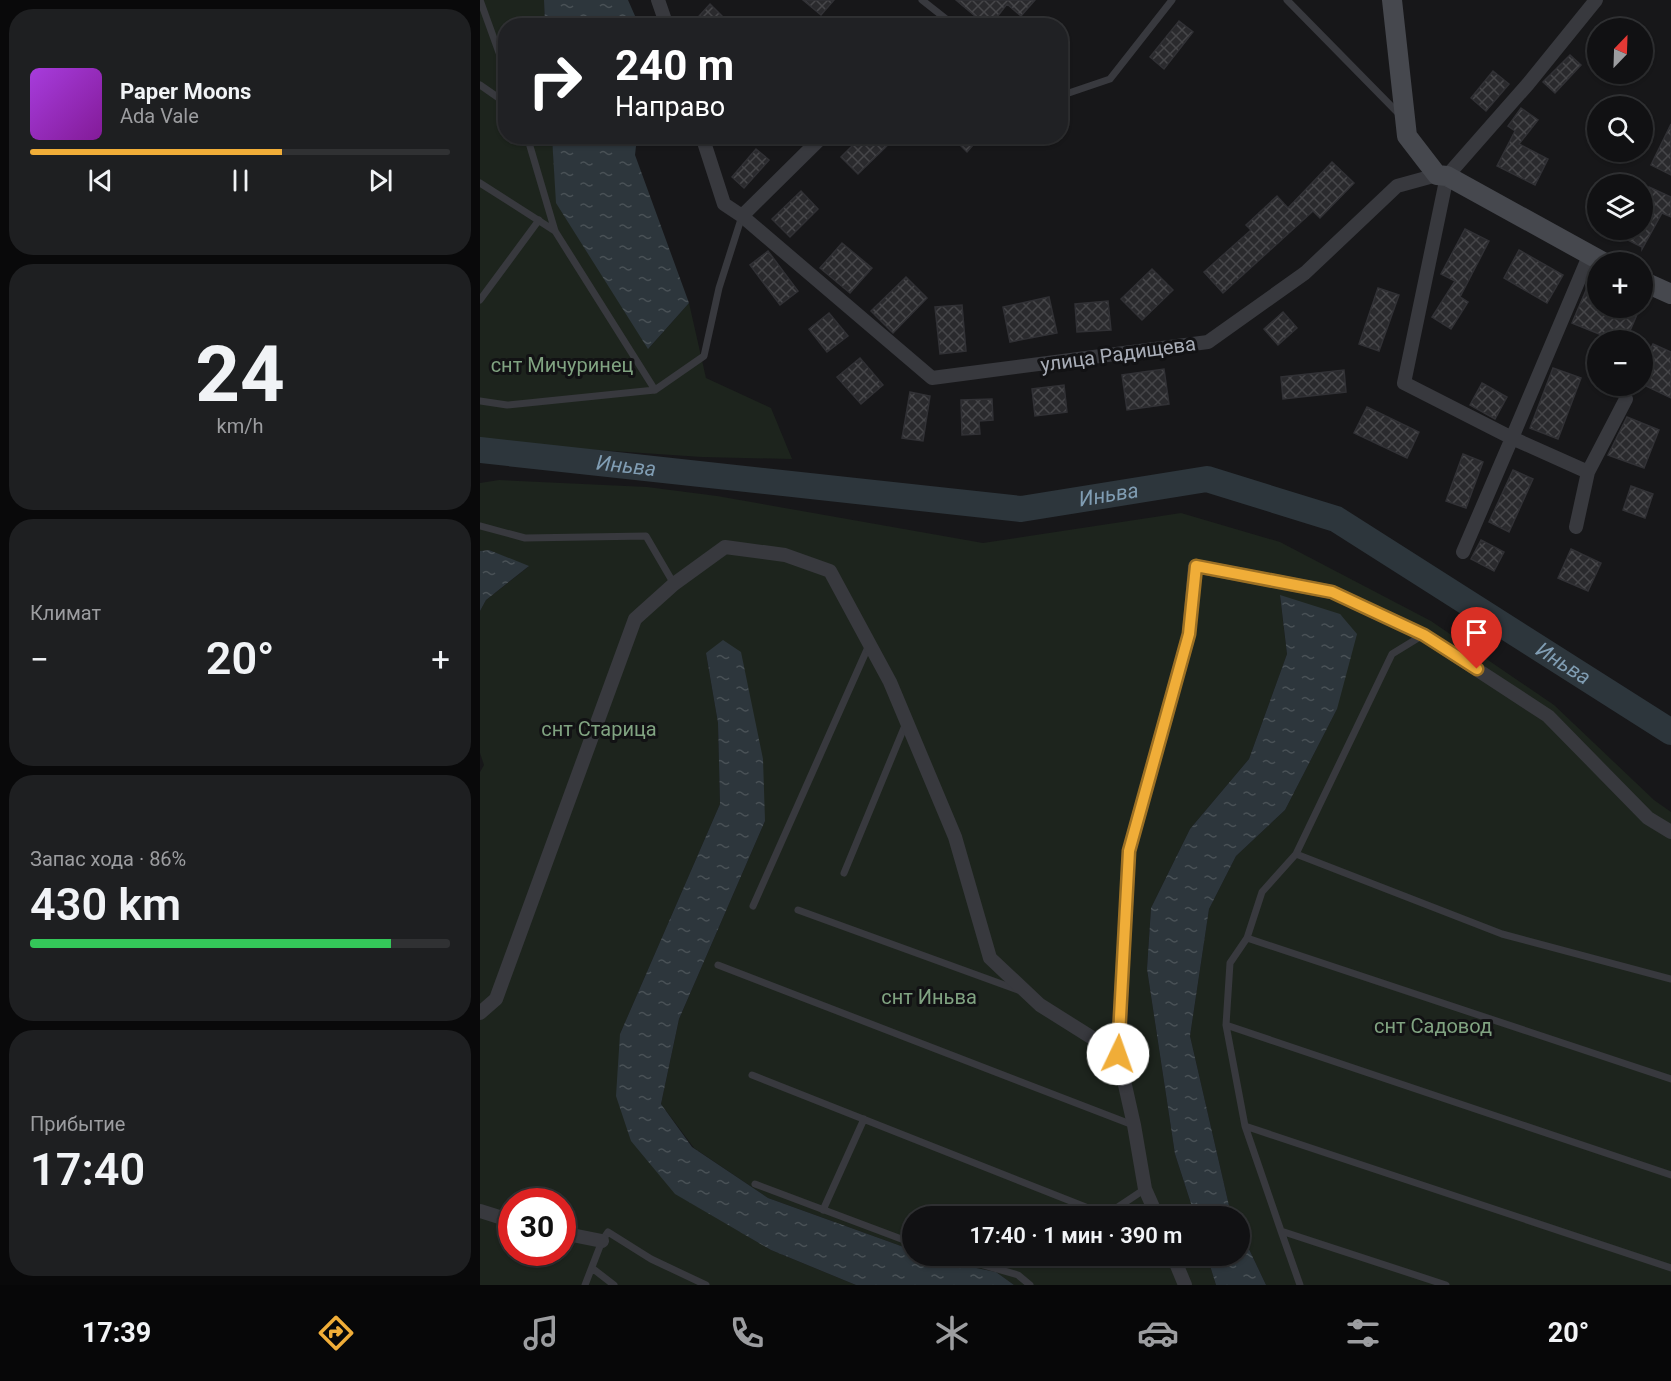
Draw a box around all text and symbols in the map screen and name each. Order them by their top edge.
north arrow [1587,18,1653,84]
map controls [1587,18,1653,396]
text: 240 m [615,41,734,90]
icon: right [516,42,594,120]
text: Paper Moons [120,79,251,104]
text: Направо [615,91,725,123]
button: search [1587,96,1653,162]
text: Ada Vale [120,104,199,128]
icon: previous [84,164,117,197]
icon: pause [224,164,257,197]
icon: next [364,164,397,197]
button: layers [1587,174,1653,240]
button: + [1587,252,1653,318]
text: 24 [195,329,285,420]
button: − [1587,330,1653,396]
street label: улица Радищева [1039,331,1197,377]
park label: снт Мичуринец [491,353,633,377]
text: km/h [217,414,263,438]
water label: Иньва [595,451,657,481]
water label: Иньва [1077,478,1140,511]
text: Климат [30,601,101,625]
pin [1451,607,1502,669]
icon: arrive [1460,616,1493,649]
text: 20° [206,632,274,685]
water label: Иньва [1531,637,1595,690]
text: − [30,640,49,679]
text: + [431,640,450,679]
park label: снт Старица [541,717,657,741]
text: Запас хода · 86% [30,847,186,871]
text: 430 km [30,878,181,931]
park label: снт Иньва [881,985,977,1009]
park label: снт Садовод [1374,1014,1492,1038]
position arrow [1086,1022,1150,1086]
text: Прибытие [30,1112,125,1136]
text: 17:40 [30,1143,145,1196]
speed limit sign: 30 [498,1188,576,1266]
text: 17:40 · 1 мин · 390 m [970,1223,1182,1248]
icon: directions [315,1312,357,1354]
icon: music [520,1312,562,1354]
icon: phone [726,1312,768,1354]
icon: climate [931,1312,973,1354]
icon: car [1137,1312,1179,1354]
icon: filters [1342,1312,1384,1354]
text: 17:39 [82,1317,151,1349]
text: 20° [1548,1317,1589,1349]

